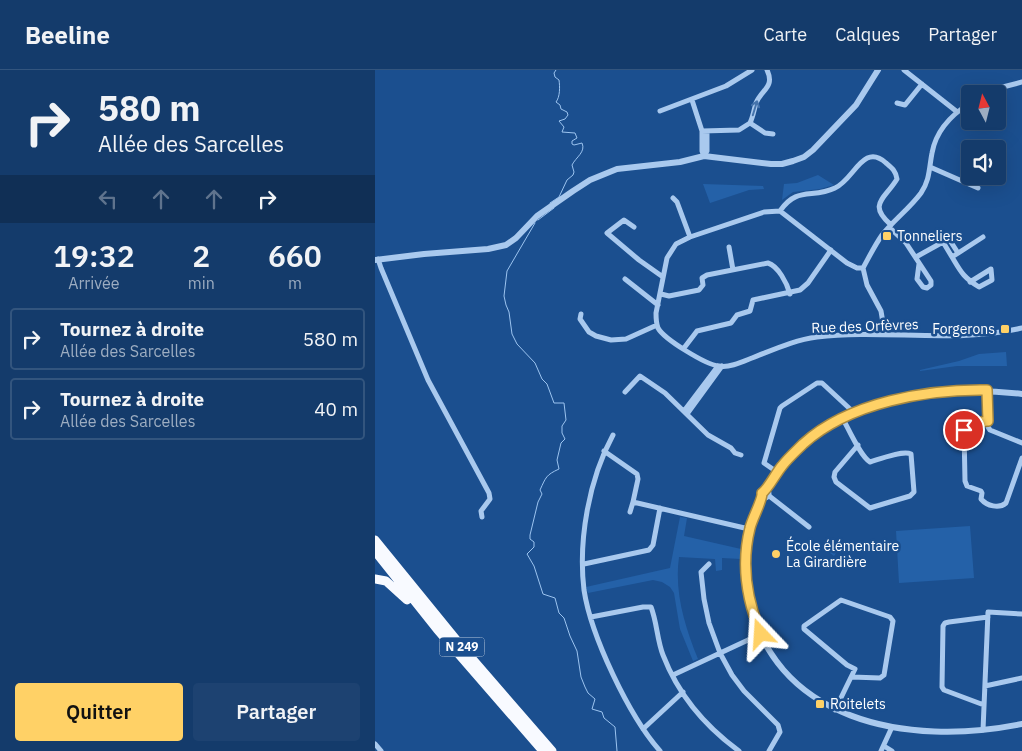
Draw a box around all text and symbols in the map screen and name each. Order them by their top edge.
text: Beeline [25,19,110,51]
text: Carte [764,23,807,46]
text: Calques [835,23,900,46]
text: Partager [928,23,997,46]
text: 580 m [98,85,201,131]
north arrow [961,85,1006,130]
map controls [961,85,1006,185]
icon: right [15,90,80,155]
one-way arrow [751,100,761,116]
text: Allée des Sarcelles [98,129,284,158]
button: sound [961,140,1006,185]
icon: left [94,185,122,213]
icon: ahead [147,185,175,213]
icon: ahead [200,185,228,213]
icon: right [253,185,281,213]
place label: Tonneliers [897,227,963,245]
marker: Tonneliers [881,230,893,242]
text: 19:32 [53,236,135,275]
text: 2 [192,236,210,275]
text: 660 [268,236,322,275]
text: Arrivée [68,273,120,293]
text: min [188,273,215,293]
text: m [288,273,302,293]
street label: Rue des Orfèvres [811,315,919,337]
text: Tournez à droite [60,317,204,341]
place label: Forgerons [932,320,995,338]
marker: Forgerons [999,323,1011,335]
icon: right [17,325,45,353]
text: 580 m [303,327,358,351]
text: Allée des Sarcelles [60,341,195,361]
text: Tournez à droite [60,387,204,411]
icon: right [17,395,45,423]
text: 40 m [314,397,358,421]
pin [943,409,985,451]
text: Allée des Sarcelles [60,411,195,431]
icon: arrive [950,416,978,444]
place label: École élémentaire La Girardière [786,536,900,571]
marker: École élémentaire La Girardière [770,548,782,560]
position arrow [734,607,786,659]
road number: N 249 [439,638,485,656]
button: Quitter [15,683,183,741]
button: Partager [193,683,360,741]
place label: Roitelets [830,695,886,713]
marker: Roitelets [814,698,826,710]

